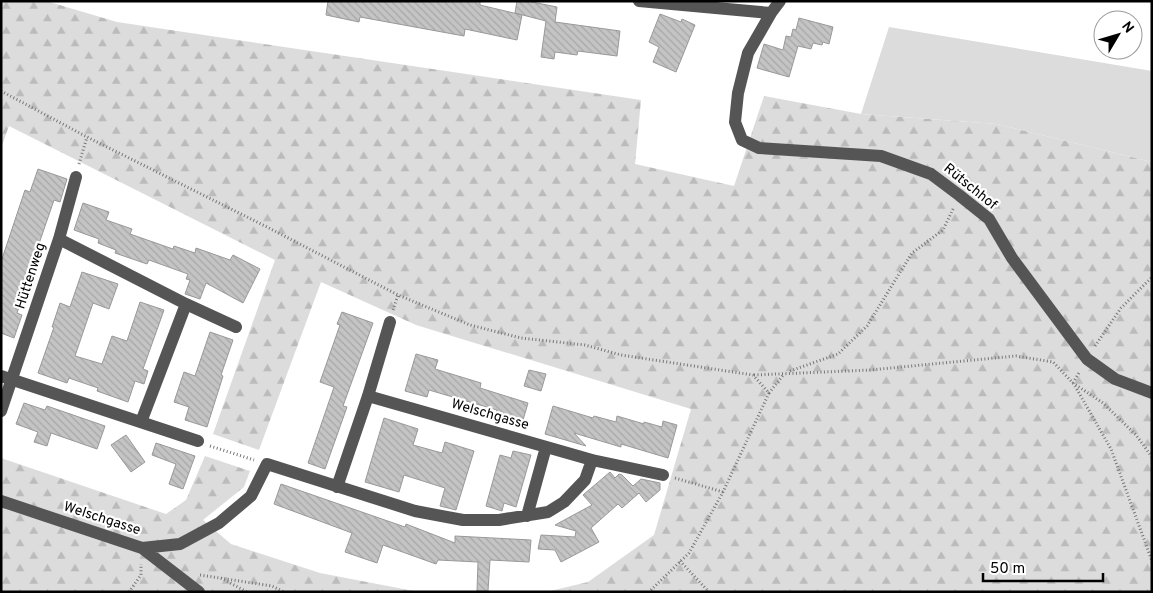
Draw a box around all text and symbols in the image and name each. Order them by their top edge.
north arrow [1093,10,1143,60]
text: N [1117,19,1137,37]
street label: Rütschhof [940,160,1001,214]
street label: Hüttenweg [12,241,50,311]
street label: Welschgasse [449,396,531,434]
street label: Welschgasse [61,499,143,539]
scale bar [983,550,1103,582]
text: 50 m [990,560,1025,579]

